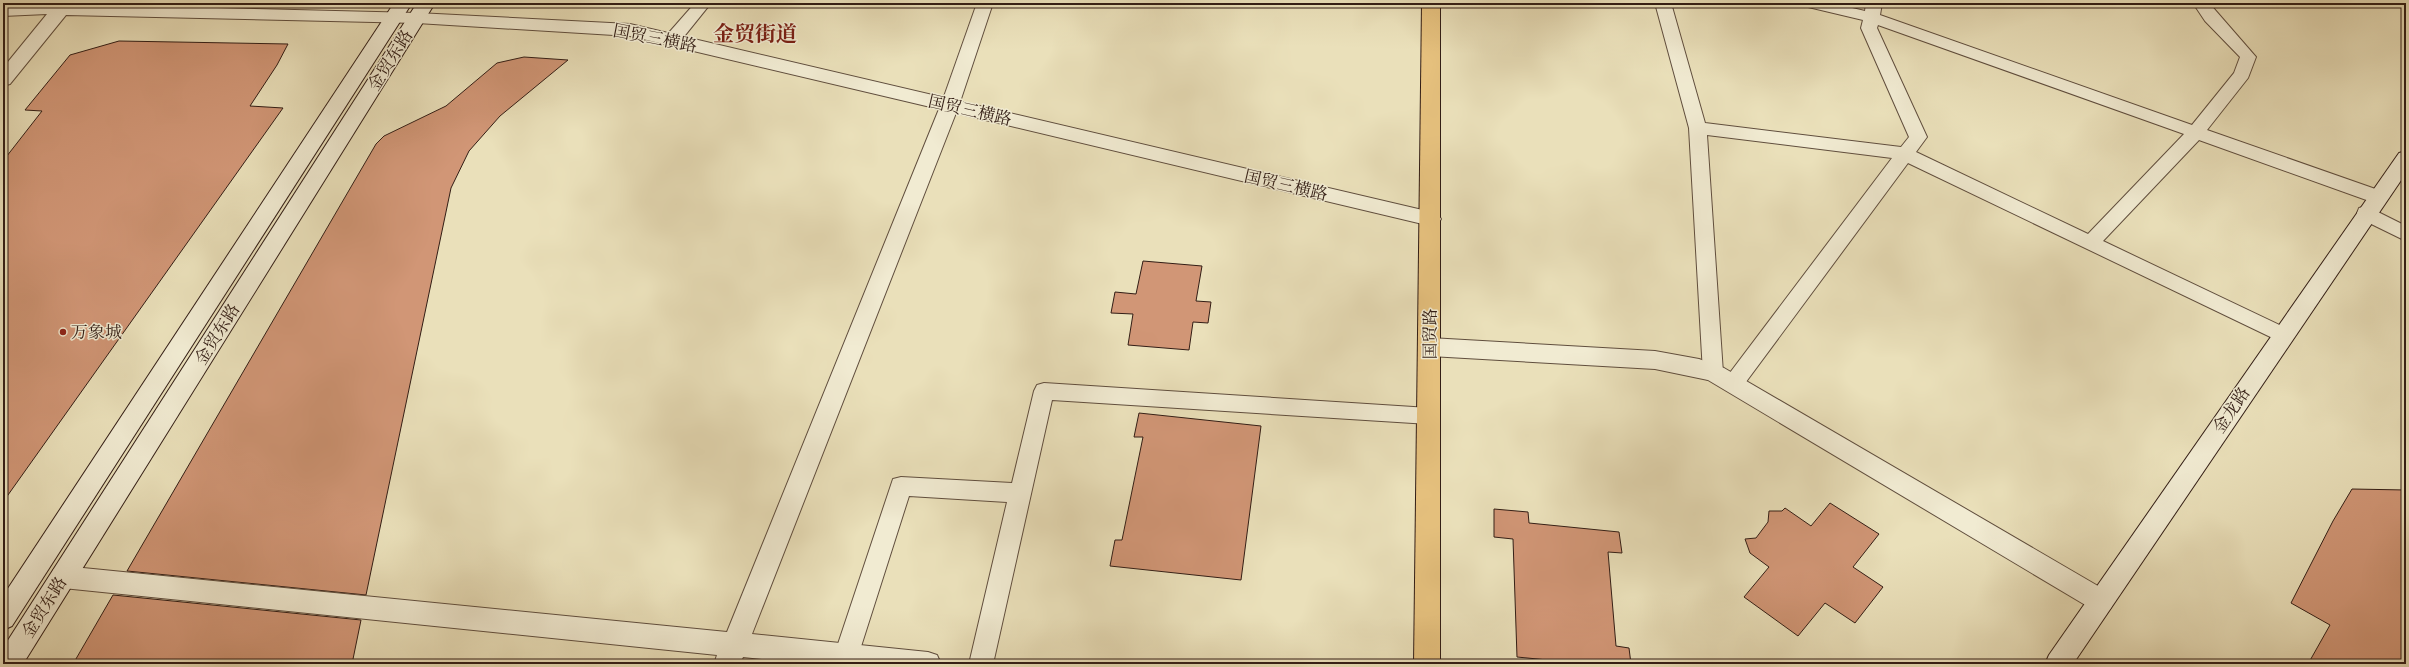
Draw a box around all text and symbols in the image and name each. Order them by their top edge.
street label: 国贸三横路 [611,20,699,60]
district label: 金贸街道 [713,21,797,51]
street label: 金贸东路 [364,26,420,96]
street label: 国贸三横路 [925,91,1014,133]
street label: 国贸三横路 [1241,166,1330,208]
street label: 金贸东路 [191,300,247,370]
street label: 国贸路 [1420,309,1444,360]
place label: 万象城 [71,322,122,346]
marker: 万象城 [58,327,68,337]
street label: 金龙路 [2208,383,2257,439]
street label: 金贸东路 [18,573,74,643]

